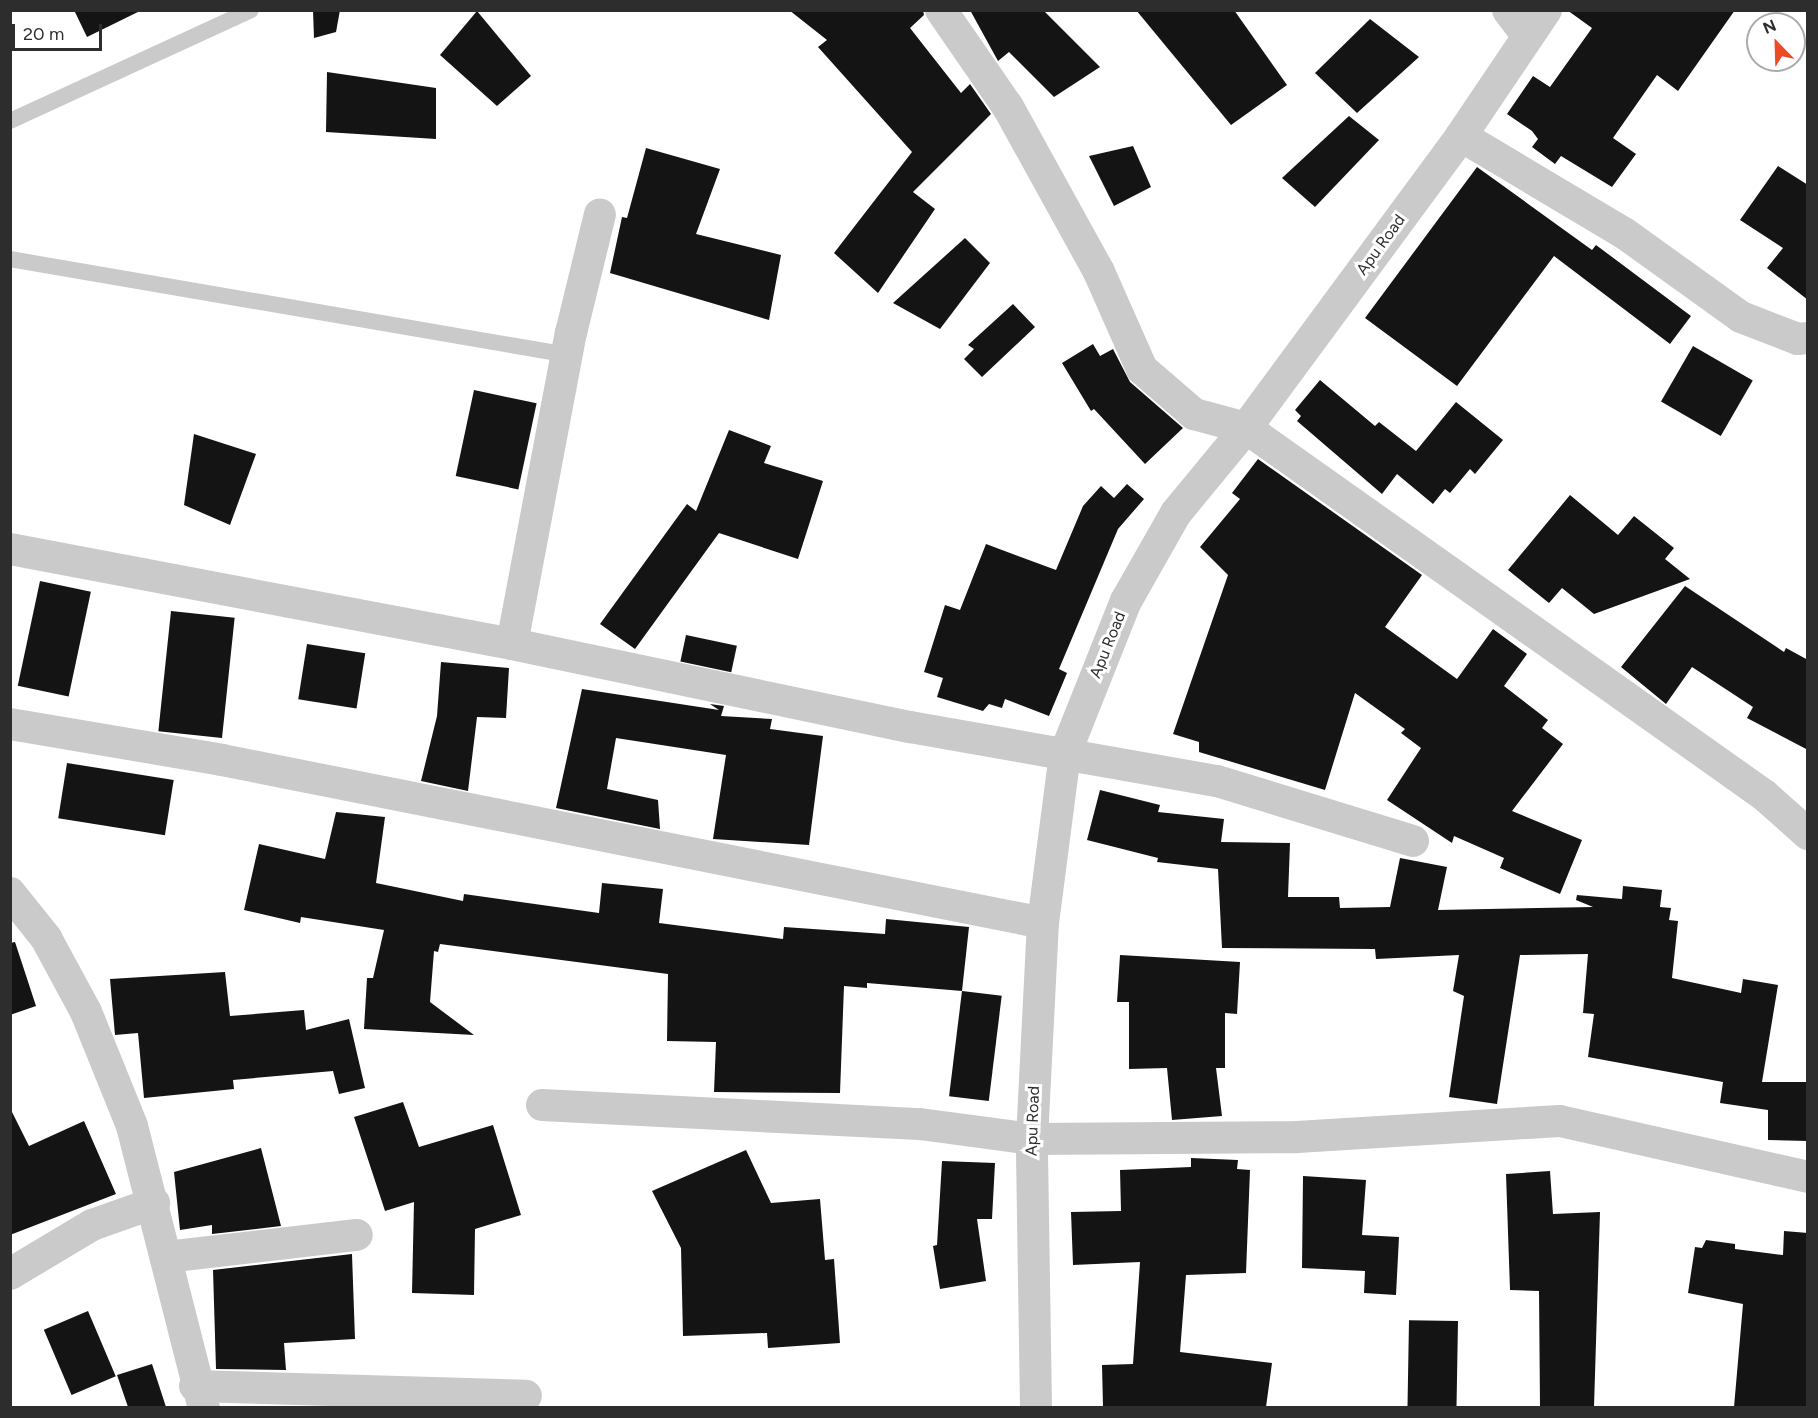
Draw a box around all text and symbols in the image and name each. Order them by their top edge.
scale bar [15,12,105,50]
north arrow [1746,12,1806,72]
text: N [1760,16,1779,38]
text: 20 m [23,23,64,45]
street label: Apu Road [1353,211,1409,279]
street label: Apu Road [1086,609,1130,681]
street label: Apu Road [1022,1086,1044,1156]

